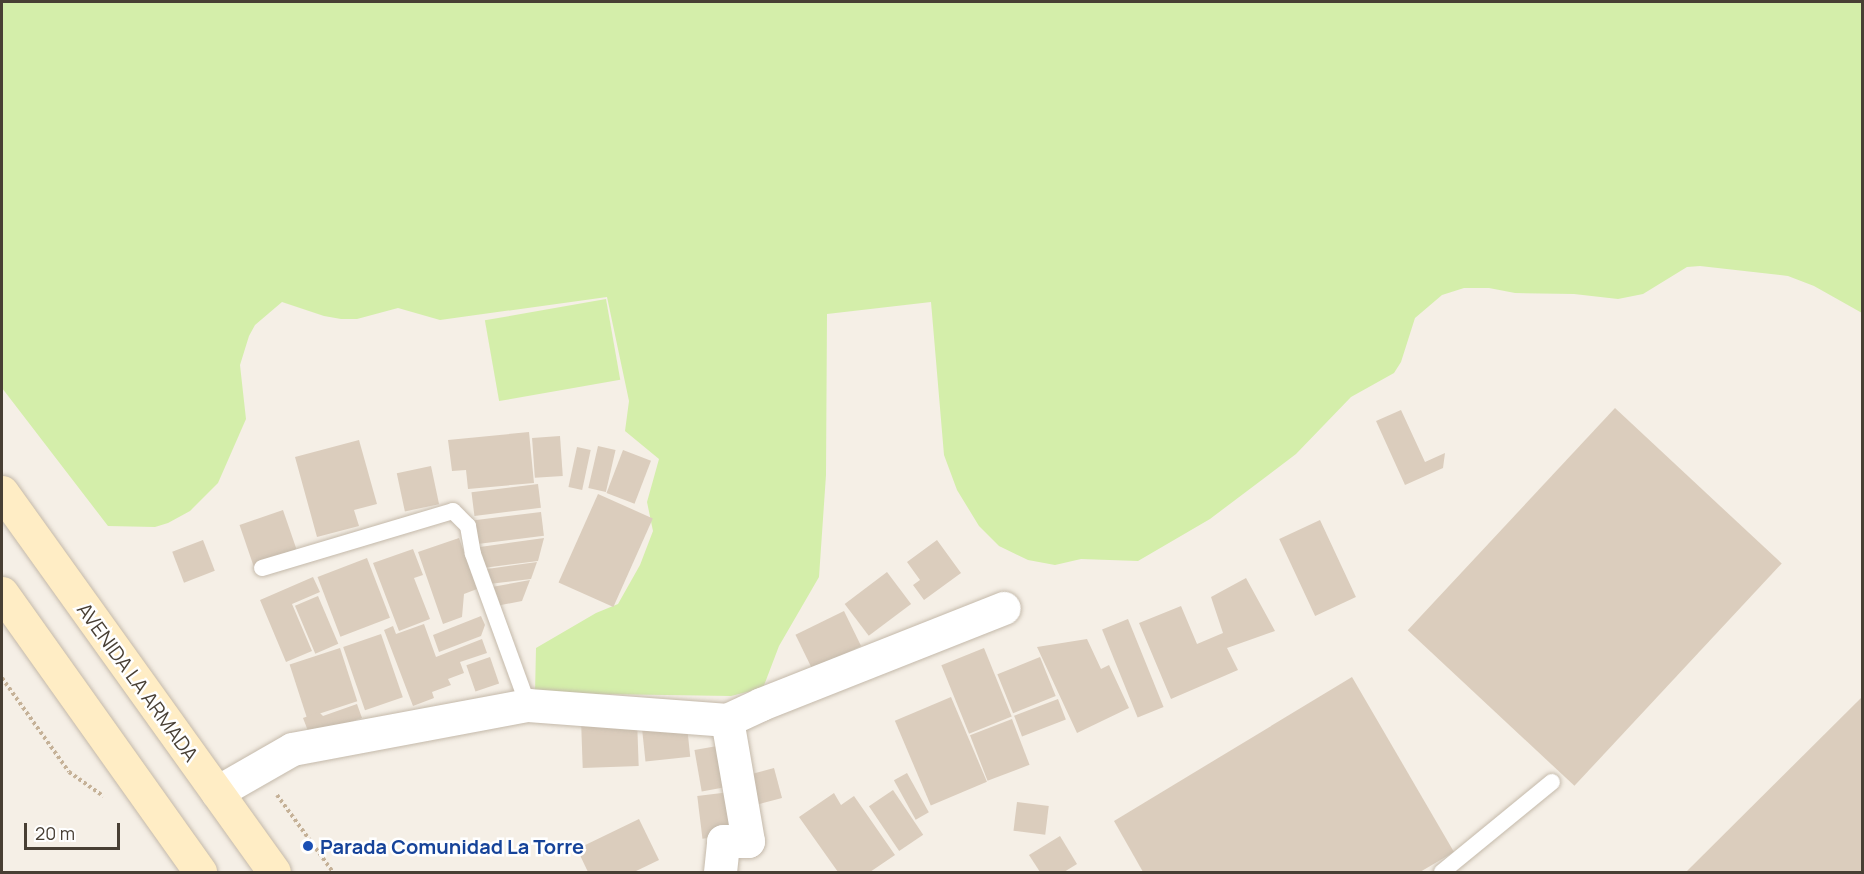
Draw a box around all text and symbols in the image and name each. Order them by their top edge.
street label: AVENIDA LA ARMADA [72,598,204,766]
scale bar [27,811,123,849]
text: 20 m [35,821,75,845]
place label: Parada Comunidad La Torre [320,834,584,858]
marker: Parada Comunidad La Torre [301,839,315,853]

